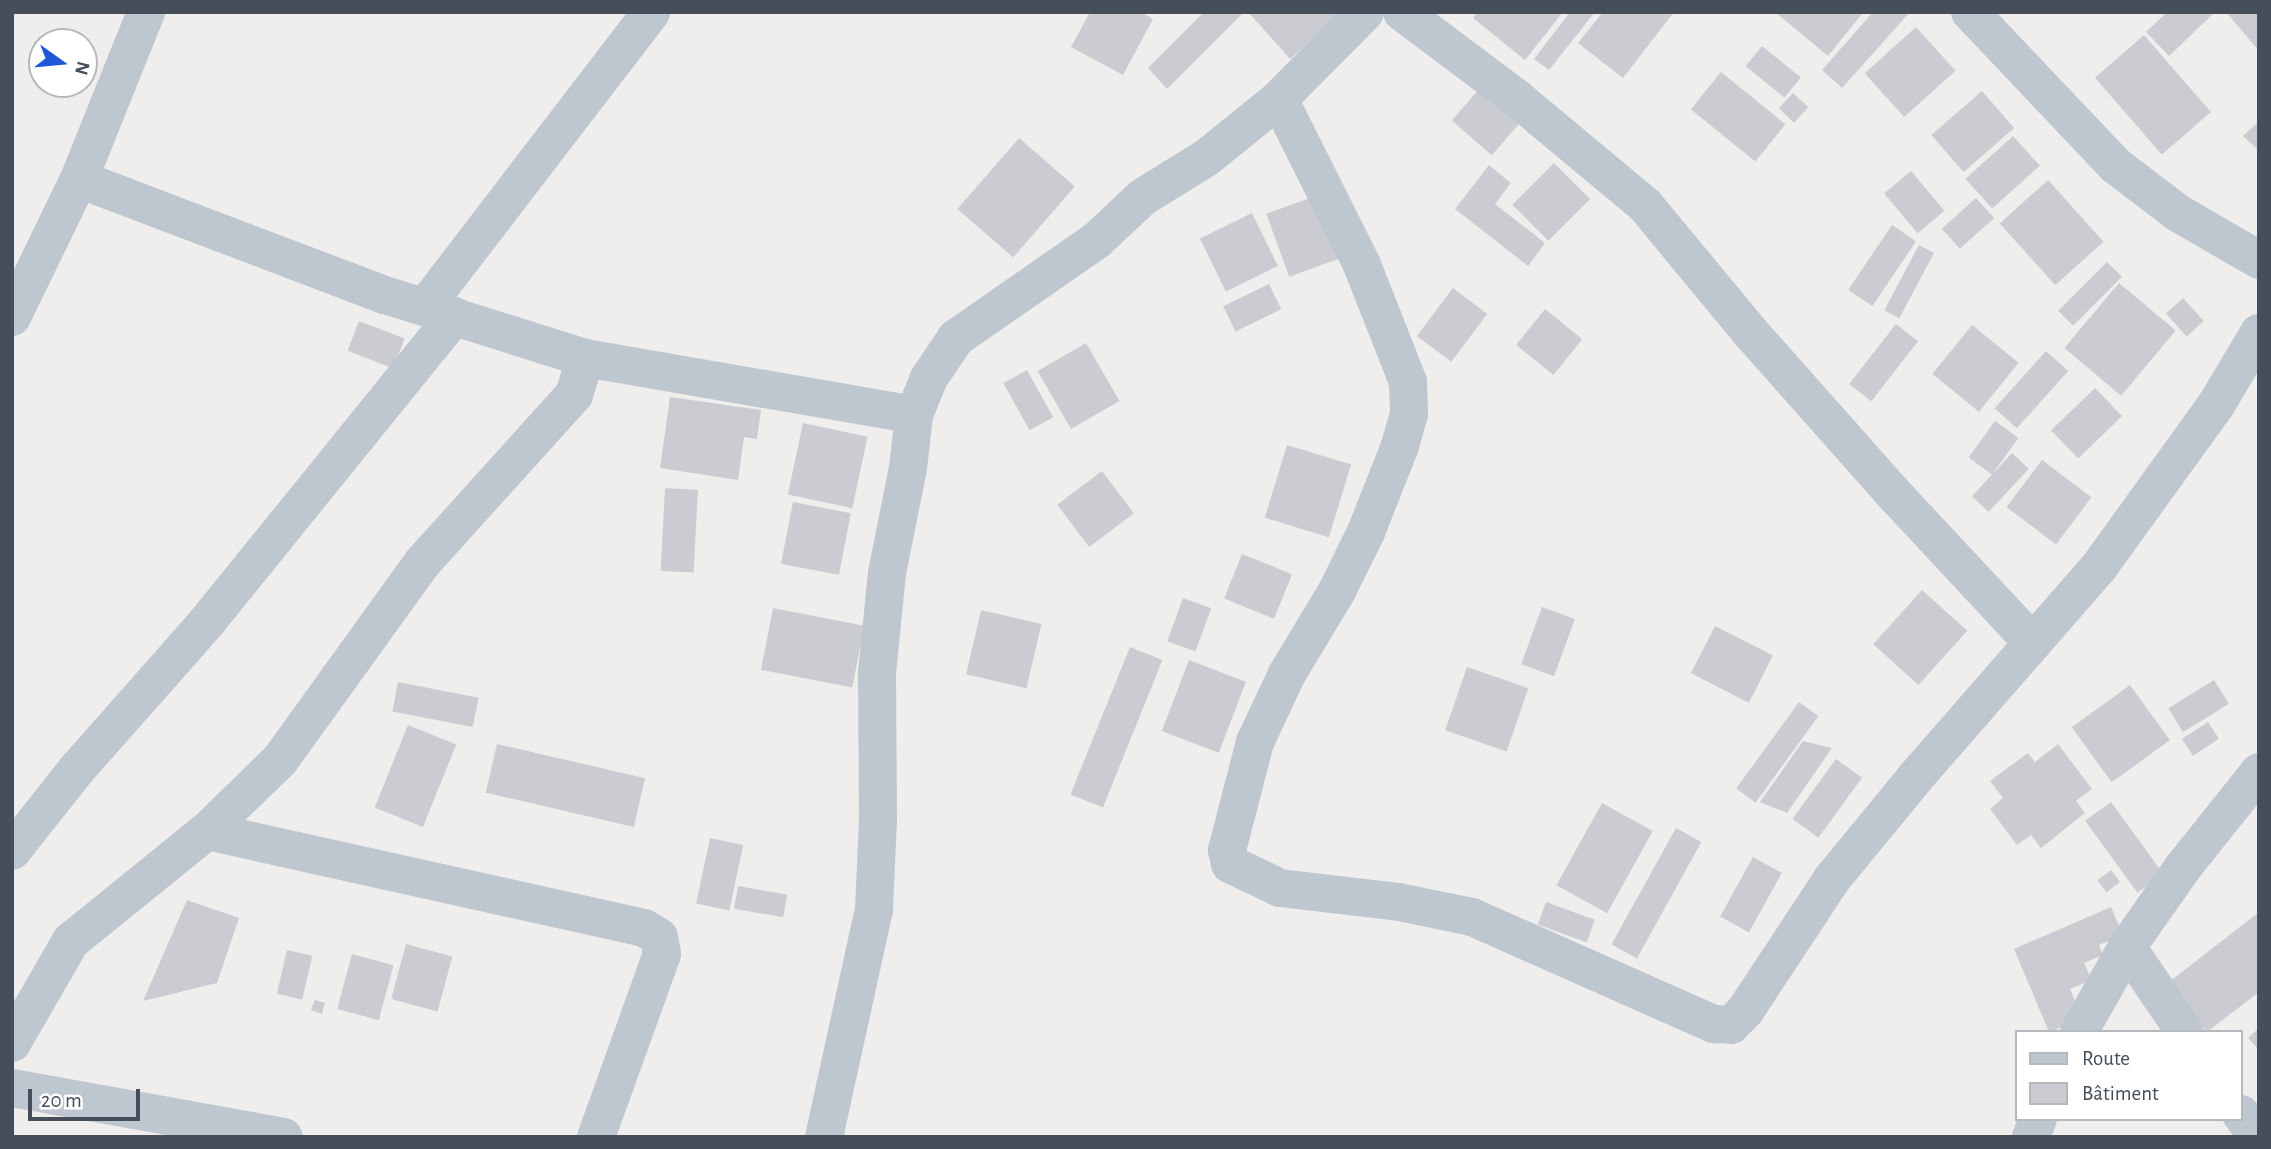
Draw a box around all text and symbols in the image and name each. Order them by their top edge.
north arrow [28,28,98,98]
text: N [71,59,93,77]
legend [2016,1030,2243,1121]
text: Route [2082,1048,2130,1069]
scale bar [32,1076,144,1120]
text: Bâtiment [2082,1083,2159,1104]
text: 20 m [41,1090,82,1111]

